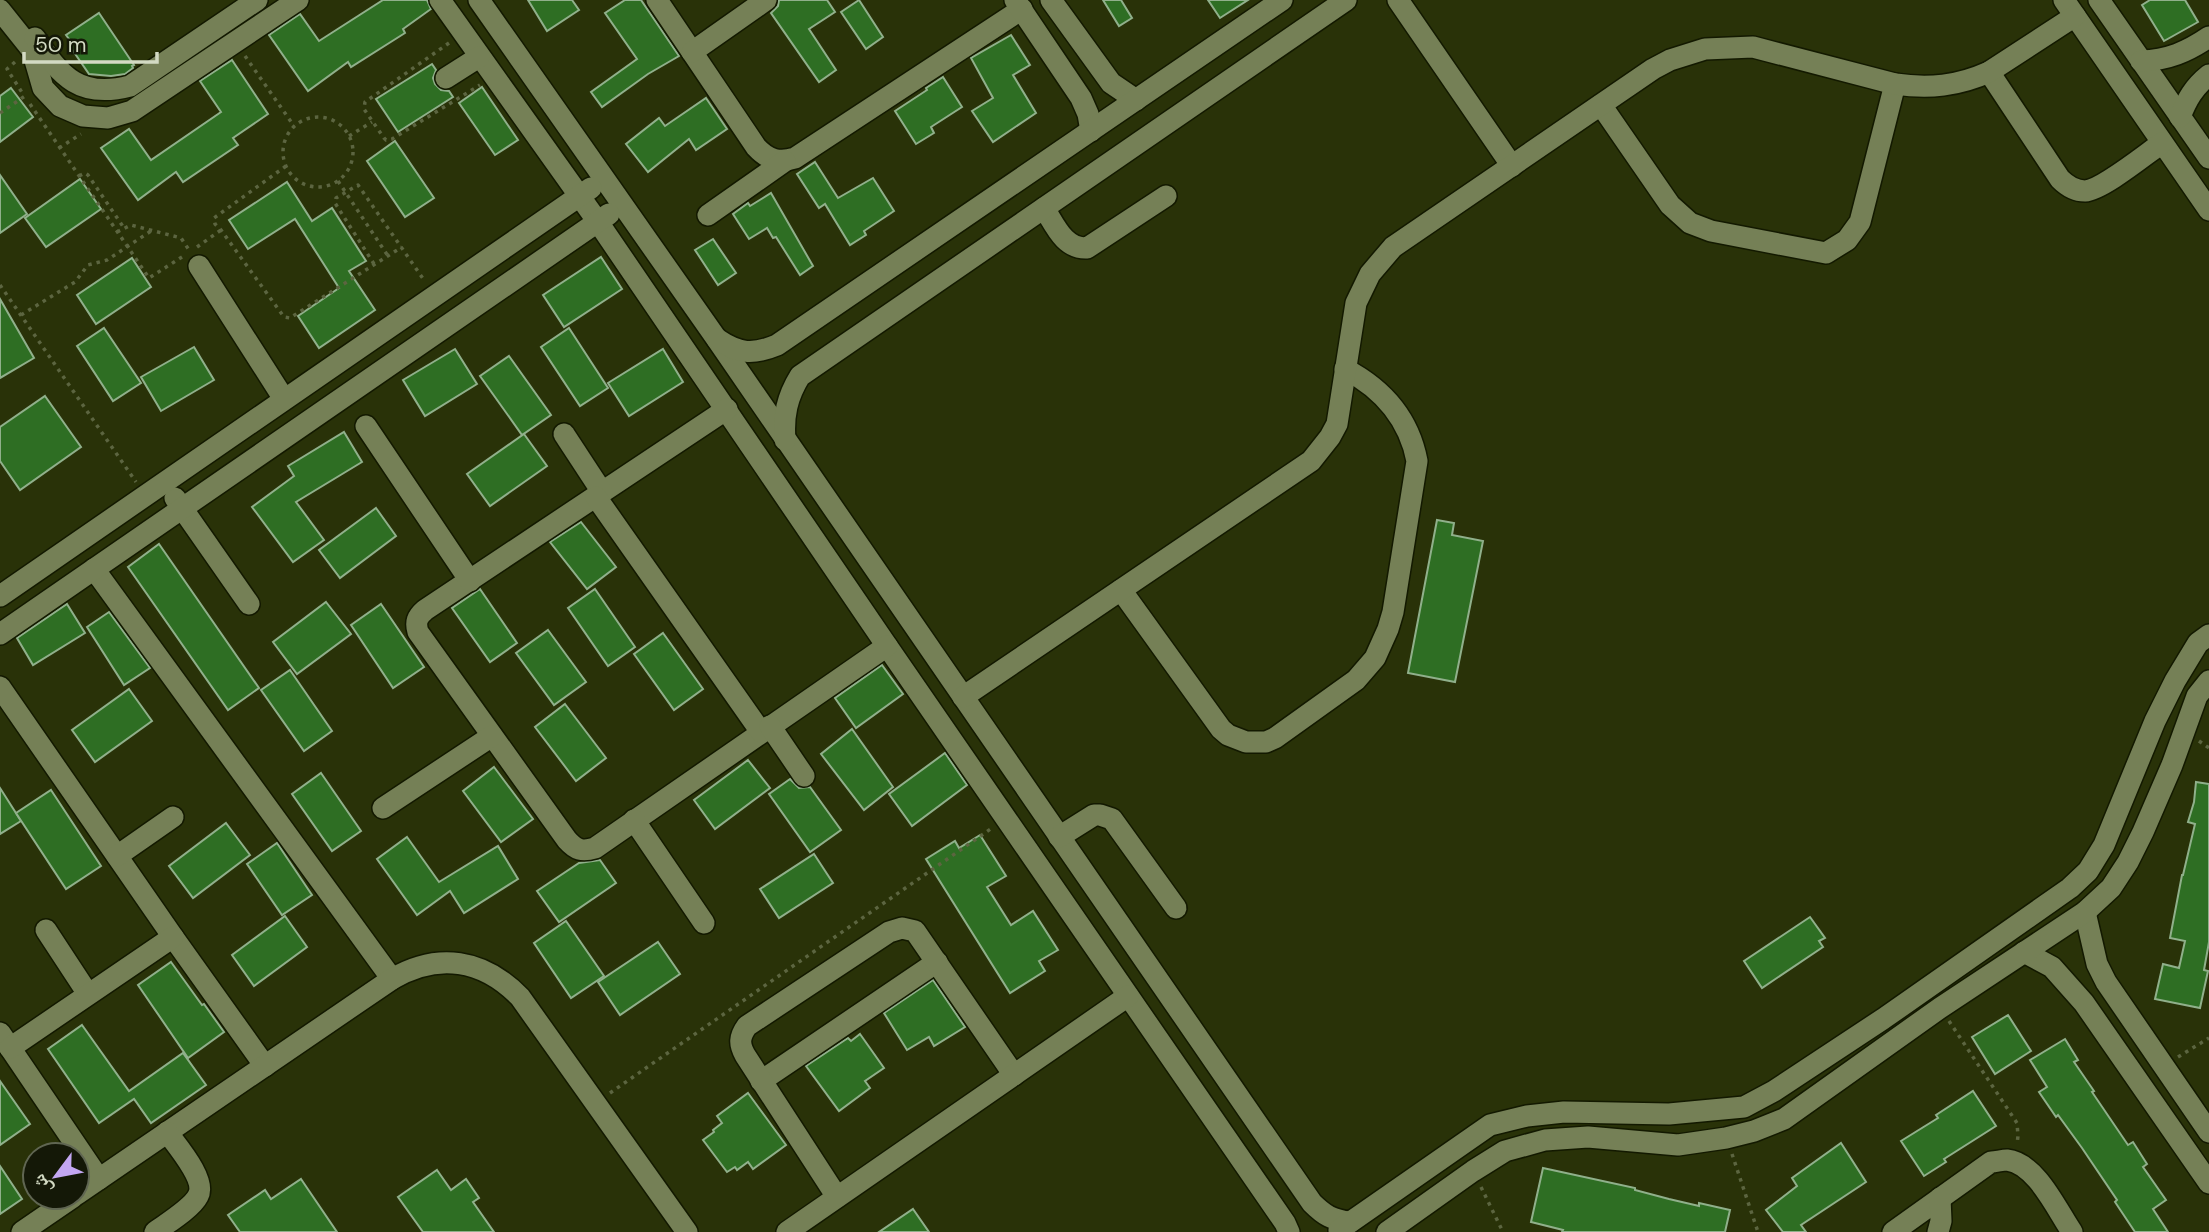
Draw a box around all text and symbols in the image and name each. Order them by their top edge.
scale bar [24,21,158,65]
text: 50 m [35,31,86,59]
north arrow [21,1141,91,1211]
text: ش [26,1170,58,1200]

